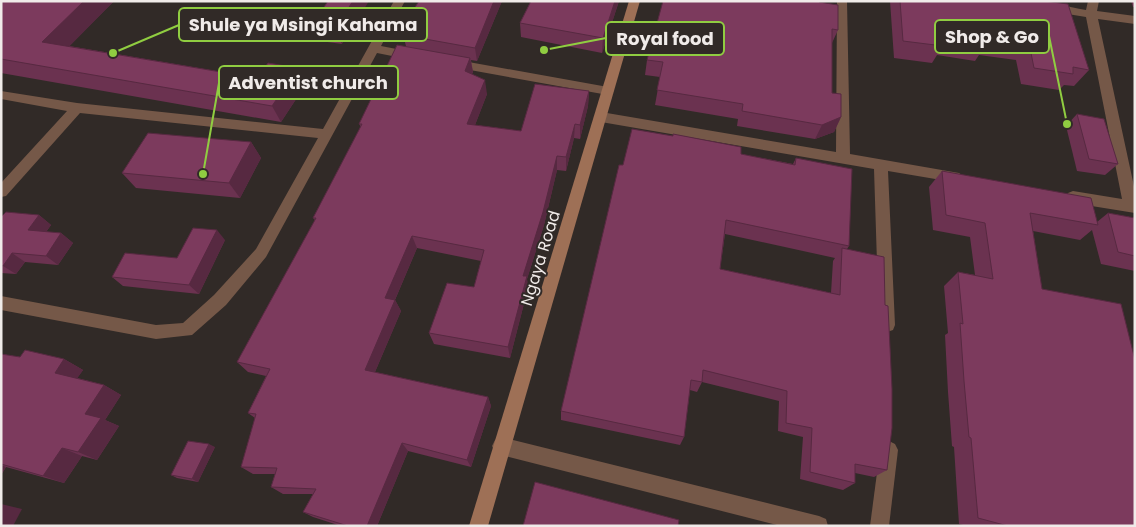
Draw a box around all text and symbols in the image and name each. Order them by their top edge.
callout: Shule ya Msingi Kahama [179,8,427,41]
text: Shule ya Msingi Kahama [189,12,417,37]
callout: Shop & Go [935,20,1049,53]
callout: Royal food [606,22,724,55]
text: Shop & Go [945,24,1039,49]
text: Royal food [616,26,714,51]
callout: Adventist church [219,66,398,99]
text: Adventist church [228,70,388,95]
street label: Ngaya Road [515,208,566,309]

